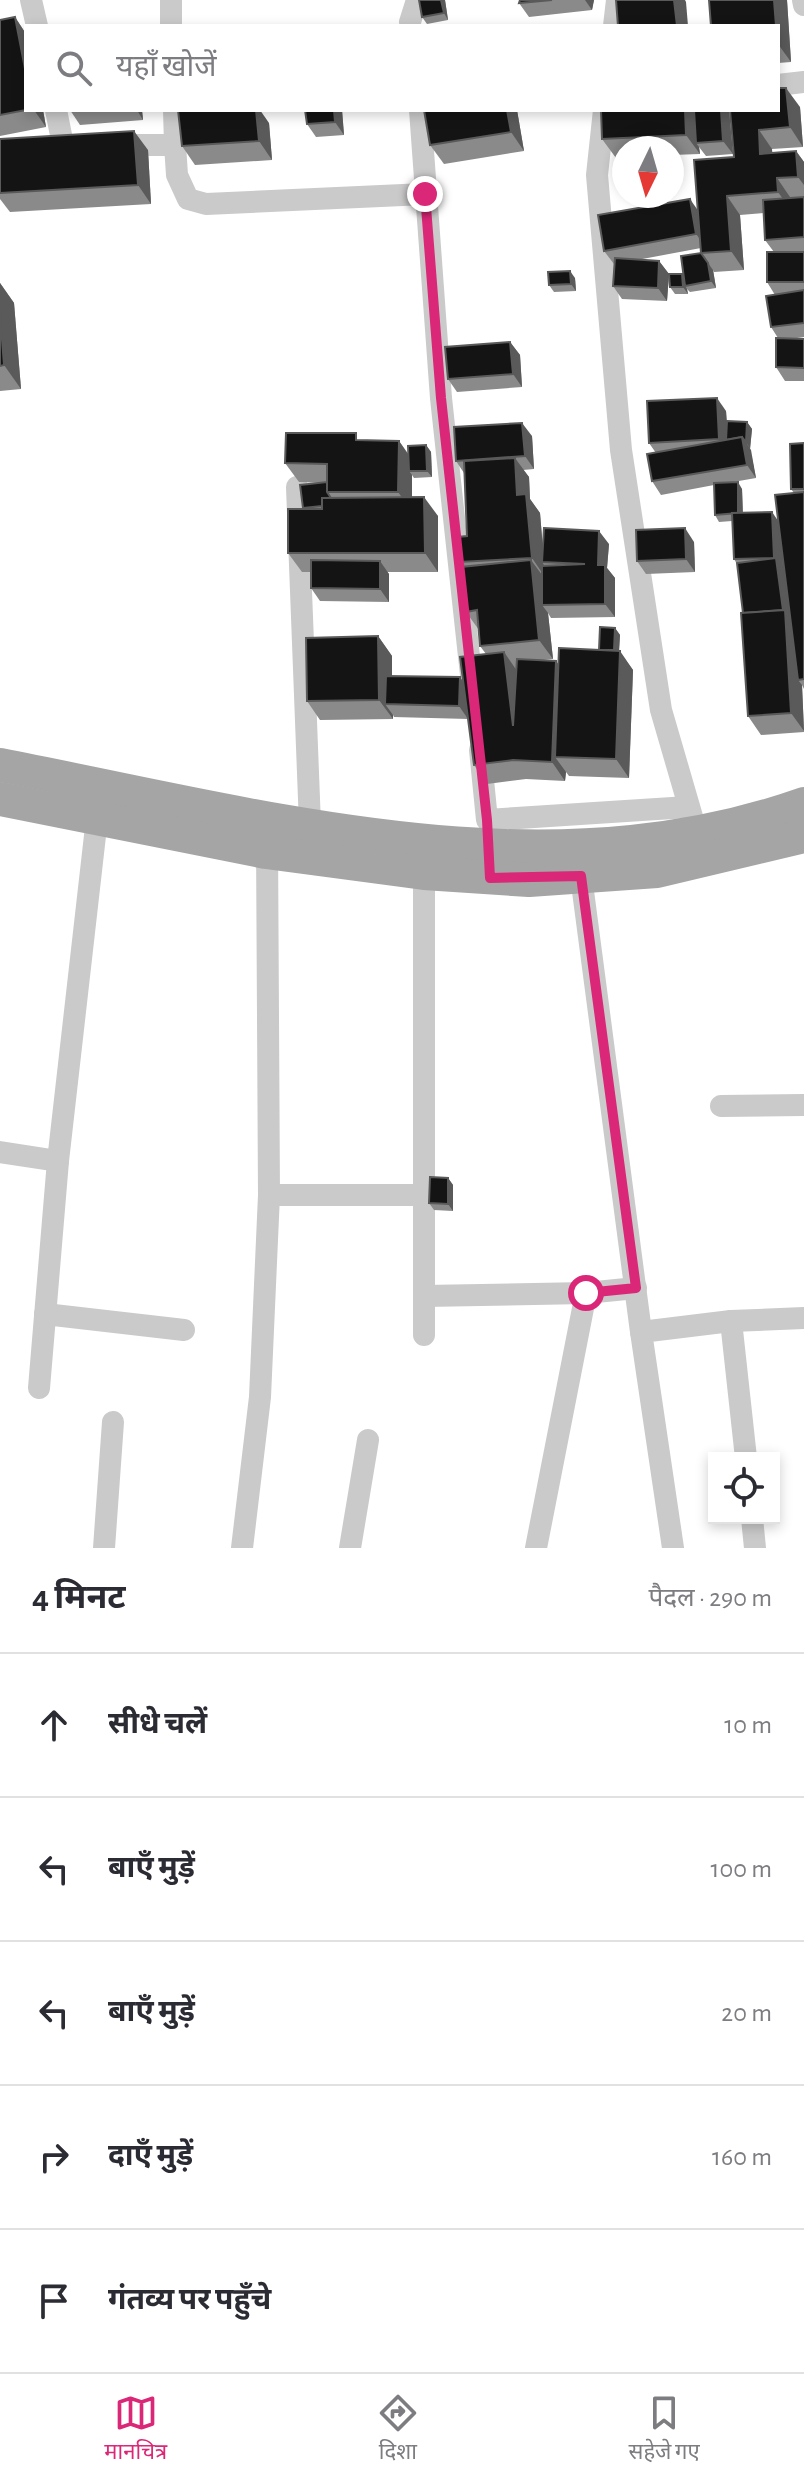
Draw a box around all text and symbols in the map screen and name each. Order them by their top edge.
search box [24,24,780,112]
icon: search [52,46,96,90]
text: यहाँ खोजें [116,52,217,82]
north arrow [612,136,684,208]
route end [407,176,443,212]
route start [568,1275,604,1311]
map controls [708,1452,780,1524]
button: locate [708,1452,780,1524]
text: 4 मिनट [32,1581,126,1615]
text: पैदल · 290 m [648,1585,772,1611]
icon: ahead [32,1703,76,1747]
text: सीधे चलें [108,1709,207,1739]
text: 10 m [724,1712,772,1738]
icon: left [32,1847,76,1891]
text: बाएँ मुड़ें [108,1853,195,1883]
text: 100 m [711,1856,772,1882]
icon: left [32,1991,76,2035]
text: बाएँ मुड़ें [108,1997,195,2027]
text: 20 m [721,2000,772,2026]
icon: right [32,2135,76,2179]
text: दाएँ मुड़ें [108,2141,193,2171]
text: 160 m [712,2144,772,2170]
icon: arrive [32,2279,76,2323]
text: गंतव्य पर पहुँचे [108,2285,271,2315]
tab: मानचित्र [104,2391,167,2468]
tab: दिशा [376,2391,420,2468]
tab: सहेजे गए [629,2391,700,2468]

